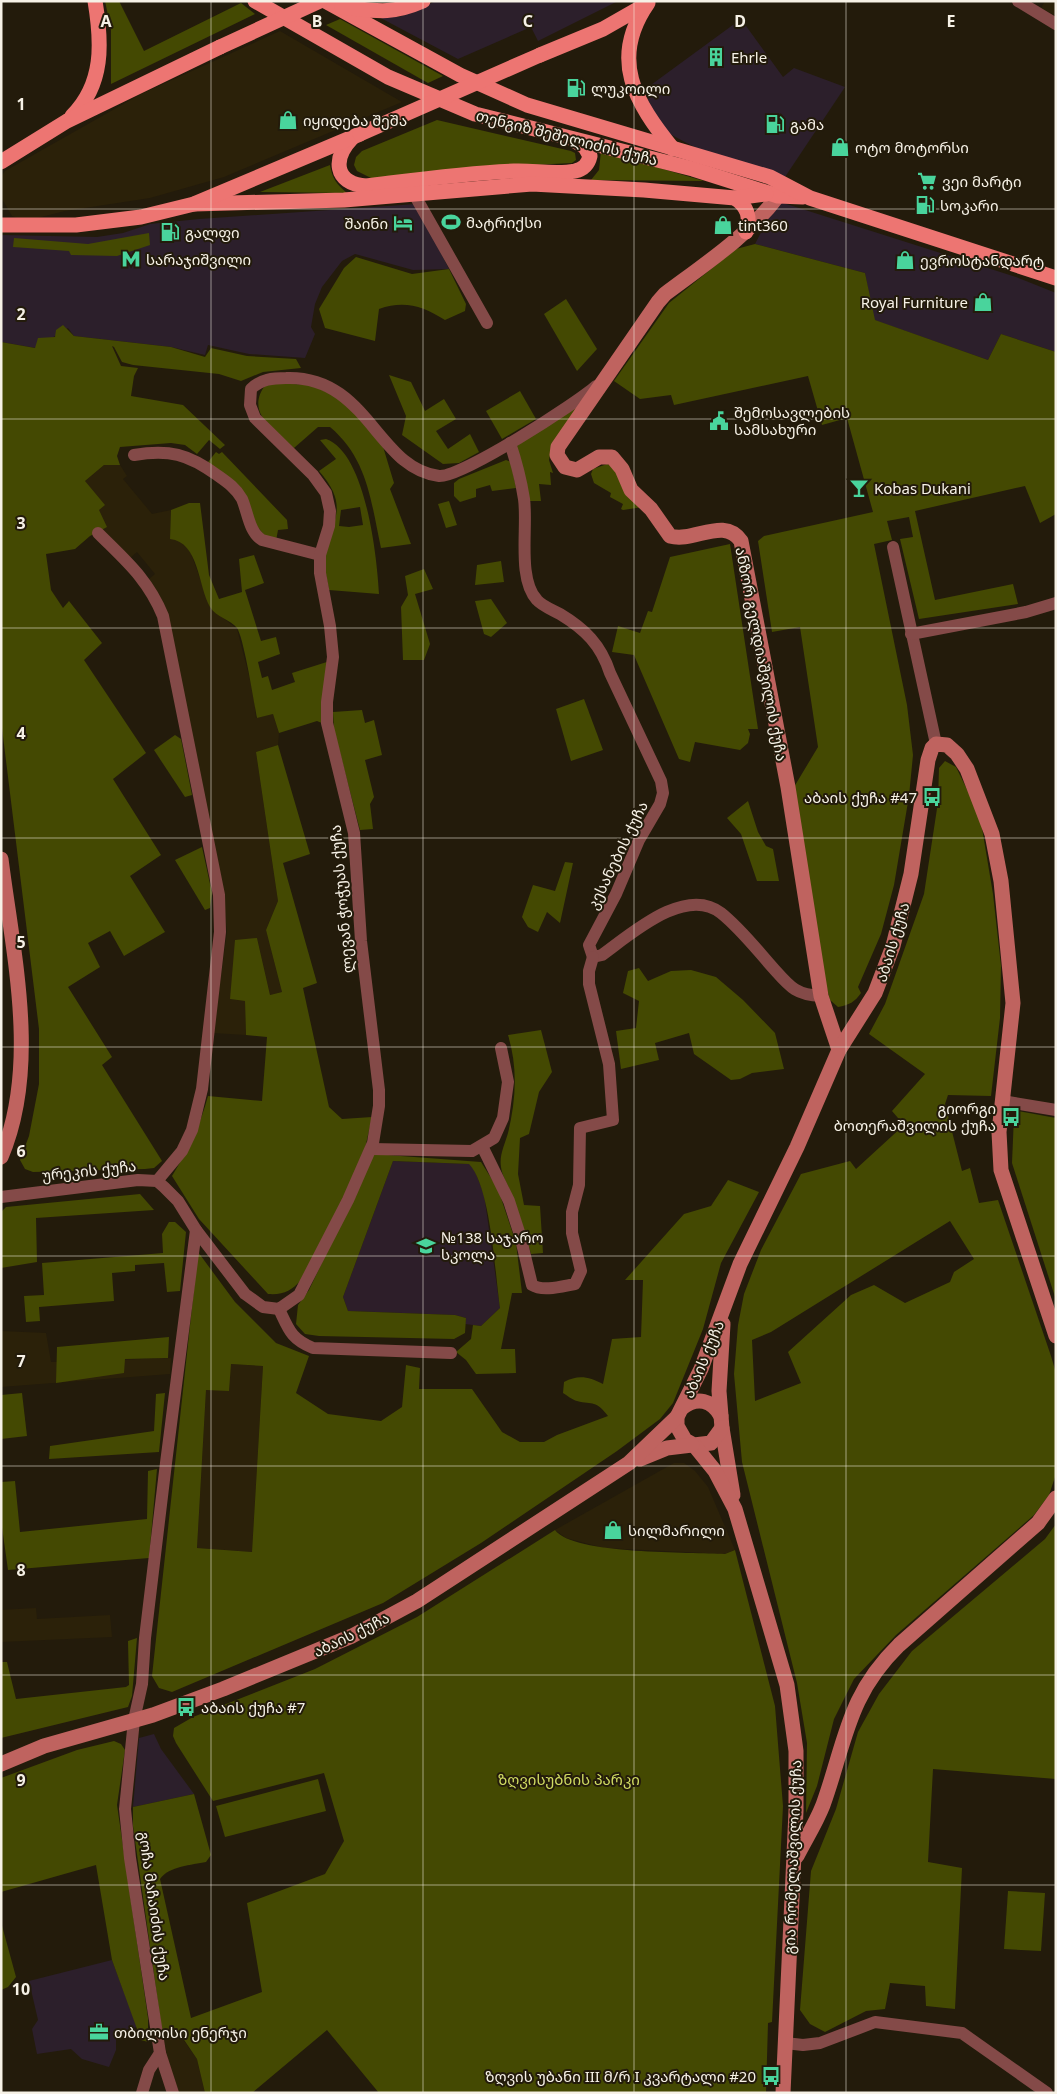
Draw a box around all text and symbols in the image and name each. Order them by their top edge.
text: A [100,10,112,32]
text: B [312,10,322,32]
text: C [523,10,533,32]
text: D [734,10,746,32]
text: E [947,10,956,32]
building icon: Ehrle [705,46,727,68]
place label: Ehrle [731,47,767,67]
fuel station icon: ლუკოილი [565,77,587,99]
place label: ლუკოილი [591,78,670,98]
text: 1 [16,93,26,115]
street label: თენგიზ შეშელიძის ქუჩა [474,105,660,169]
shop icon: იყიდება შეშა [277,109,299,131]
place label: იყიდება შეშა [303,110,407,130]
fuel station icon: გამა [764,113,786,135]
place label: გამა [790,114,824,134]
shop icon: ოტო მოტორსი [829,136,851,158]
place label: ოტო მოტორსი [855,137,969,157]
supermarket icon: ვეი მარტი [916,170,938,192]
place label: ვეი მარტი [942,171,1022,191]
fuel station icon: სოკარი [914,194,936,216]
place label: სოკარი [940,195,999,215]
sports icon: მატრიქსი [440,211,462,233]
hotel icon: შაინი [392,212,414,234]
place label: მატრიქსი [466,212,542,232]
place label: შაინი [344,213,388,233]
shop icon: tint360 [712,214,734,236]
place label: tint360 [738,215,788,235]
fuel station icon: გალფი [159,221,181,243]
place label: გალფი [185,222,240,242]
metro station icon: სარაჯიშვილი [120,248,142,270]
place label: სარაჯიშვილი [146,249,251,269]
shop icon: ევროსტანდარტ [894,249,916,271]
place label: ევროსტანდარტ [920,250,1044,270]
shop icon: Royal Furniture [972,291,994,313]
place label: Royal Furniture [861,292,968,312]
text: 2 [16,303,26,325]
place label: შემოსავლების სამსახური [734,402,850,439]
public building icon: შემოსავლების სამსახური [708,410,730,432]
bar icon: Kobas Dukani [848,477,870,499]
place label: Kobas Dukani [874,478,971,498]
text: 3 [16,512,26,534]
street label: ანზორ გელდიაშვილის ქუჩა [731,545,793,763]
text: 4 [16,722,26,744]
bus stop icon: აბაის ქუჩა #47 [921,786,943,808]
place label: აბაის ქუჩა #47 [804,787,917,807]
street label: კესანების ქუჩა [582,798,652,912]
street label: ლევან ჭოჭუას ქუჩა [325,824,357,974]
street label: აბაის ქუჩა [870,900,914,984]
text: 5 [16,931,26,953]
place label: გიორგი ბოთერაშვილის ქუჩა [834,1098,996,1135]
bus stop icon: გიორგი ბოთერაშვილის ქუჩა [1000,1106,1022,1128]
text: 6 [16,1140,26,1162]
street label: ურეკის ქუჩა [41,1155,137,1185]
place label: №138 საჯარო სკოლა [441,1227,544,1264]
school or university icon: №138 საჯარო სკოლა [415,1235,437,1257]
street label: აბაის ქუჩა [678,1317,728,1401]
text: 7 [16,1350,26,1372]
shop icon: სილმარილი [602,1519,624,1541]
place label: სილმარილი [628,1520,725,1540]
text: 8 [16,1559,26,1581]
street label: აბაის ქუჩა [310,1607,392,1661]
bus stop icon: აბაის ქუჩა #7 [175,1696,197,1718]
place label: აბაის ქუჩა #7 [201,1697,305,1717]
street label: გია რომელაშვილის ქუჩა [779,1759,805,1955]
text: 9 [16,1769,26,1791]
park label: ზღვისუბნის პარკი [498,1769,640,1789]
street label: გოჩა მაჩაიძის ქუჩა [135,1830,175,1982]
text: 10 [12,1978,30,2000]
office icon: თბილისი ენერჯი [88,2021,110,2043]
place label: თბილისი ენერჯი [114,2022,247,2042]
bus stop icon: ზღვის უბანი III მ/რ I კვარტალი #20 [760,2065,782,2087]
place label: ზღვის უბანი III მ/რ I კვარტალი #20 [485,2066,756,2086]

